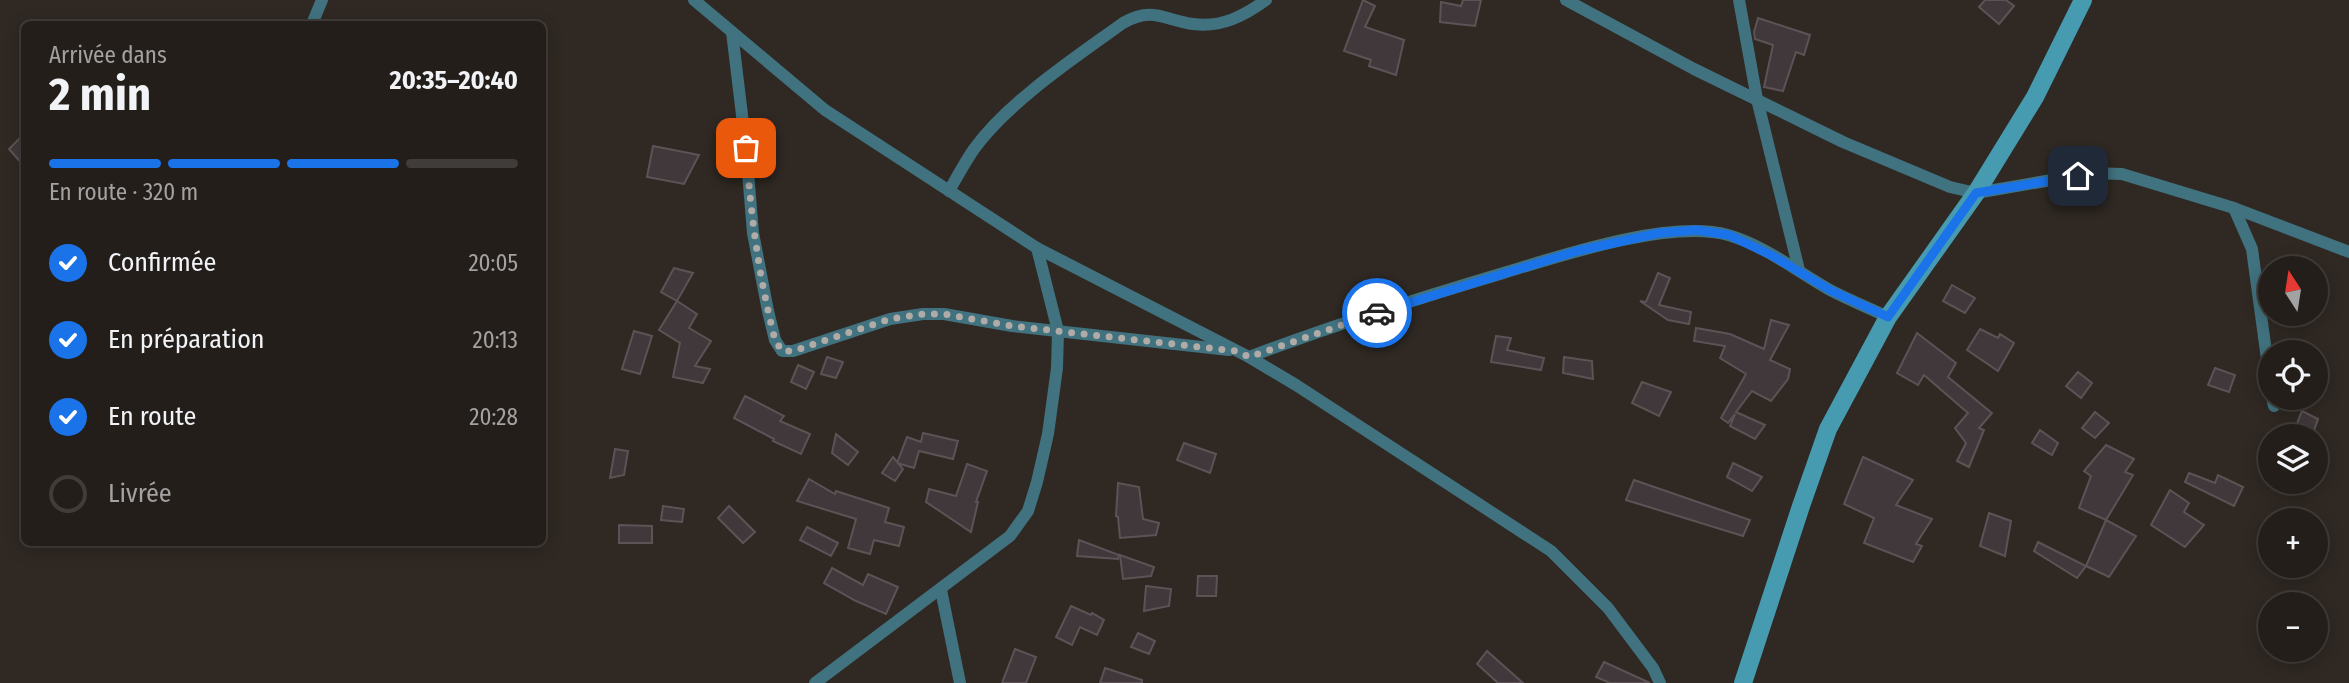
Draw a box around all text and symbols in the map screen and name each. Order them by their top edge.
text: Arrivée dans [49,41,167,69]
text: 20:35–20:40 [390,65,518,96]
text: 2 min [49,67,151,122]
pin [716,118,776,178]
icon: bag [727,129,765,167]
pin [2048,146,2108,206]
icon: home [2059,157,2097,195]
text: En route · 320 m [49,178,198,206]
icon: check [49,244,87,282]
text: Confirmée [108,247,216,278]
text: 20:05 [468,249,518,277]
north arrow [2258,256,2328,326]
map controls [2258,256,2328,662]
courier [1342,278,1412,348]
icon: car [1358,294,1396,332]
icon: check [49,321,87,359]
text: En préparation [108,324,265,355]
text: 20:13 [473,326,518,354]
button: locate [2258,340,2328,410]
icon: check [49,398,87,436]
text: En route [108,401,196,432]
text: 20:28 [469,403,518,431]
button: layers [2258,424,2328,494]
text: Livrée [108,478,172,509]
button: + [2258,508,2328,578]
button: − [2258,592,2328,662]

